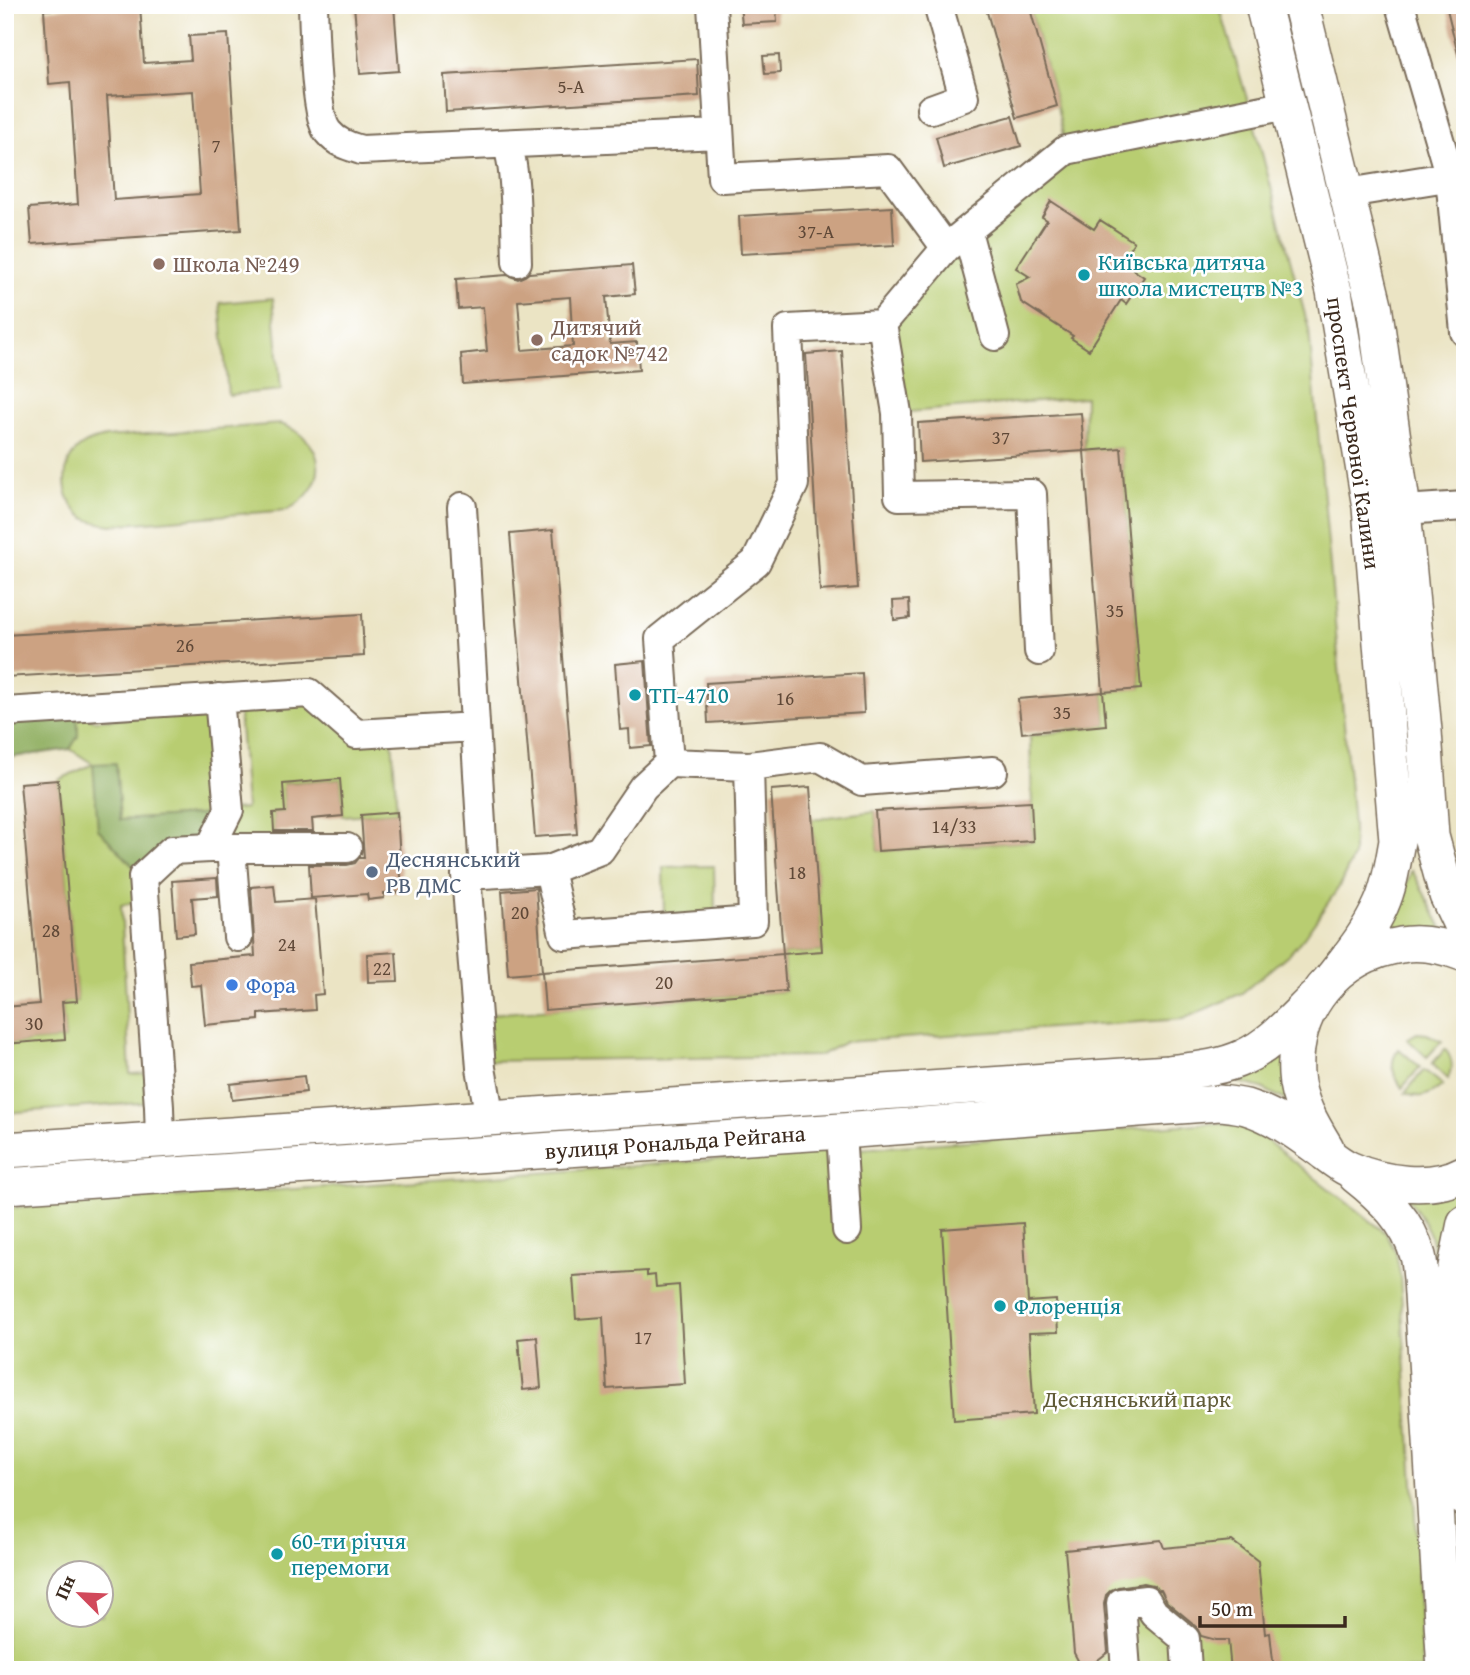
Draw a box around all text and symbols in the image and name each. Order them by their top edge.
house number: 5-А [557,72,585,100]
house number: 7 [211,131,221,159]
house number: 37-А [798,217,835,245]
place label: Київська дитяча школа мистецтв №3 [1098,245,1303,304]
place label: Школа №249 [173,247,300,280]
marker: Школа №249 [151,256,167,272]
marker: Київська дитяча школа мистецтв №3 [1076,267,1092,283]
street label: проспект Червоної Калини [1319,294,1390,572]
place label: Дитячий садок №742 [550,310,668,369]
marker: Дитячий садок №742 [529,332,545,348]
house number: 37 [992,423,1010,451]
house number: 35 [1106,596,1124,624]
house number: 26 [176,631,194,659]
place label: ТП-4710 [649,678,729,711]
house number: 16 [776,684,794,712]
marker: ТП-4710 [627,687,643,703]
house number: 35 [1053,698,1071,726]
house number: 14/33 [931,812,977,840]
place label: Деснянський РВ ДМС [385,842,521,901]
house number: 18 [788,858,806,886]
marker: Деснянський РВ ДМС [364,864,380,880]
house number: 20 [511,898,529,926]
house number: 28 [42,916,60,944]
house number: 24 [278,930,296,958]
house number: 22 [373,954,391,982]
place label: Фора [246,968,296,1001]
house number: 20 [655,968,673,996]
marker: Фора [224,977,240,993]
house number: 30 [25,1009,43,1037]
street label: вулиця Рональда Рейгана [543,1116,806,1167]
place label: Флоренція [1014,1289,1121,1322]
marker: Флоренція [992,1298,1008,1314]
house number: 17 [634,1323,652,1351]
park label: Деснянський парк [1042,1382,1231,1415]
place label: 60-ти річчя перемоги [291,1524,406,1583]
marker: 60-ти річчя перемоги [269,1546,285,1562]
north arrow [46,1560,116,1630]
text: Пн [47,1570,82,1604]
scale bar [1200,1584,1346,1628]
text: 50 m [1211,1593,1253,1624]

